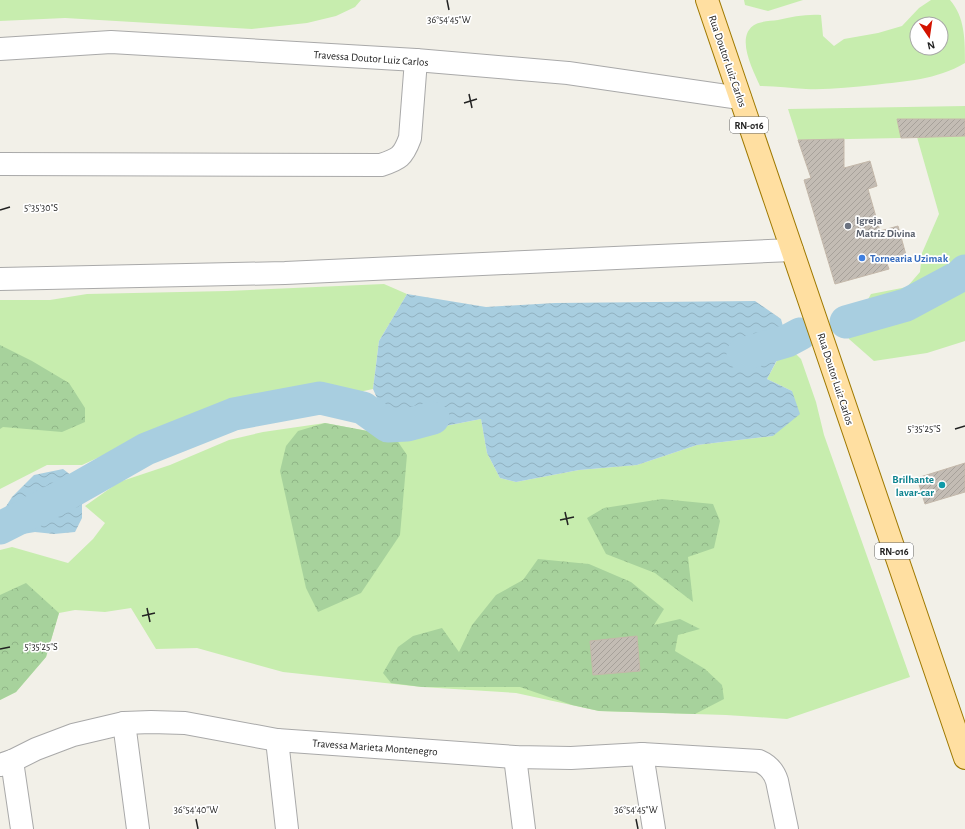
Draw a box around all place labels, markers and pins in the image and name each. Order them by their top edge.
place label: Igreja Matriz Divina [856,215,916,239]
marker: Igreja Matriz Divina [843,221,853,231]
marker: Tornearia Uzimak [857,253,867,263]
place label: Tornearia Uzimak [870,253,949,264]
place label: Brilhante lavar-car [892,474,934,498]
marker: Brilhante lavar-car [937,480,947,490]

